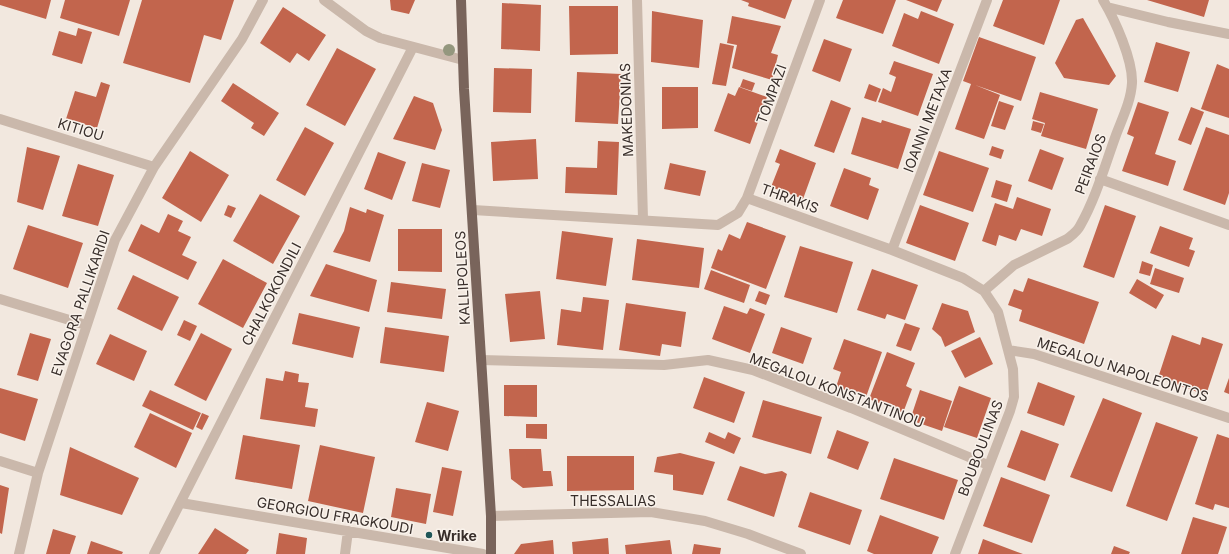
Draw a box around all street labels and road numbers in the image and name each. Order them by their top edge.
street label: TOMPAZI [752,62,790,126]
street label: MAKEDONIAS [616,63,636,157]
street label: IOANNI METAXA [899,65,955,174]
street label: KITIOU [56,114,106,144]
street label: PEIRAIOS [1071,131,1109,197]
street label: THRAKIS [759,180,821,216]
street label: EVAGORA PALLIKARIDI [47,228,113,378]
street label: KALLIPOLEOS [451,230,473,326]
street label: CHALKOKONDILI [238,240,304,348]
street label: MEGALOU NAPOLEONTOS [1035,333,1211,405]
street label: MEGALOU KONSTANTINOU [748,349,926,431]
street label: BOUBOULINAS [954,398,1006,498]
street label: THESSALIAS [570,492,656,509]
street label: GEORGIOU FRAGKOUDI [255,493,415,537]

